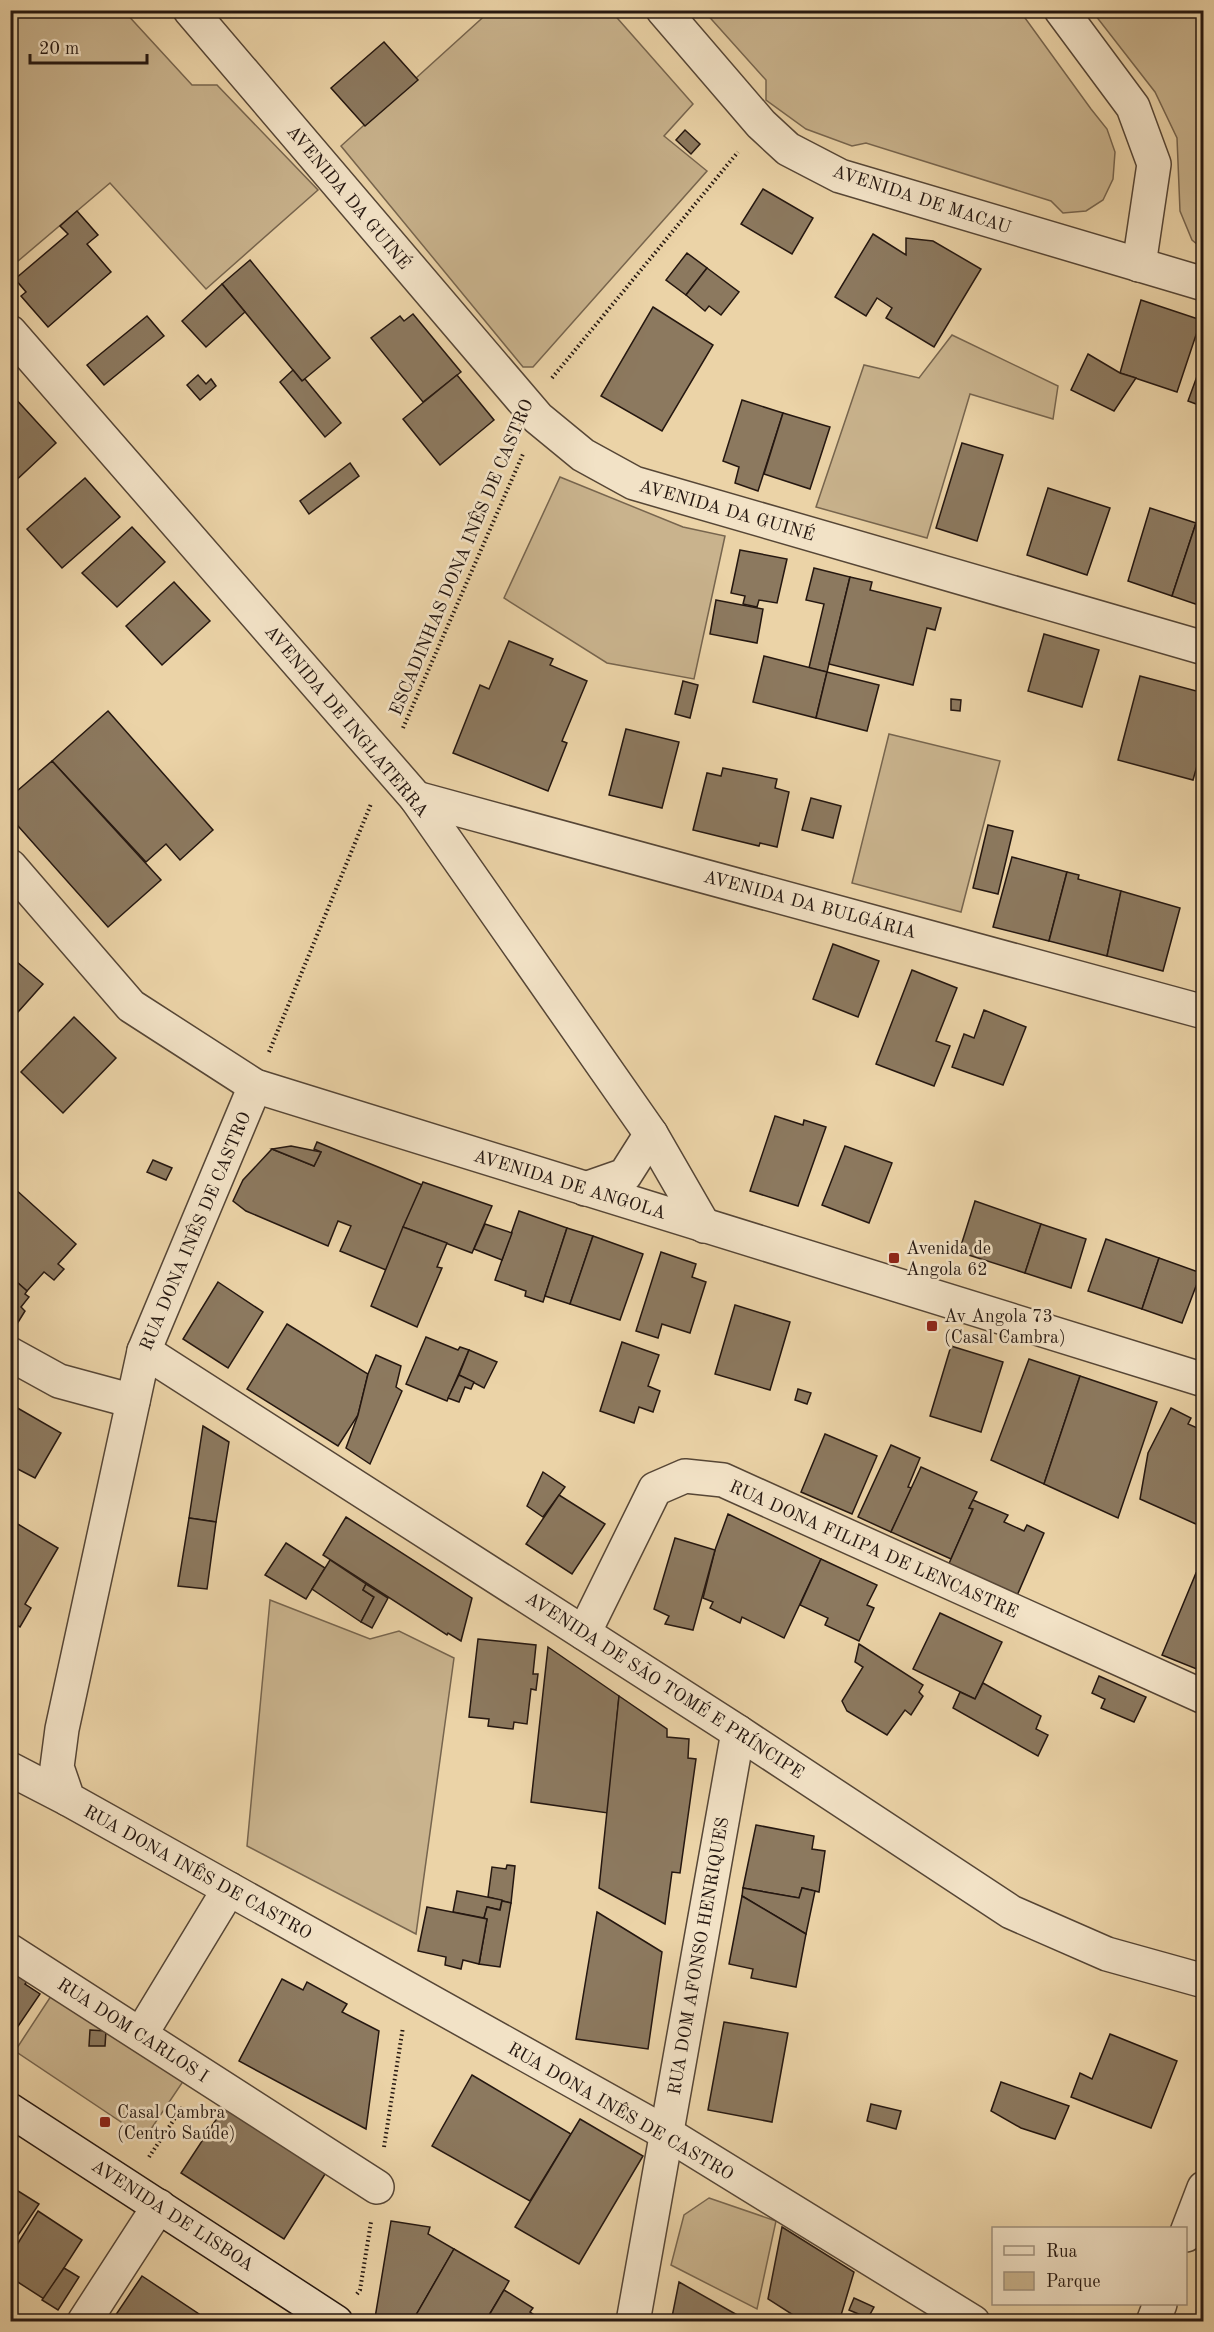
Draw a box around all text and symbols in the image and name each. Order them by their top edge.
scale bar [30,27,147,65]
text: 20 m [39,40,79,58]
street label: AVENIDA DA GUINÉ [283,120,417,273]
street label: AVENIDA DE MACAU [830,163,1013,237]
street label: ESCADINHAS DONA INÊS DE CASTRO [383,395,537,718]
street label: AVENIDA DA GUINÉ [637,473,818,545]
street label: AVENIDA DE INGLATERRA [261,622,432,821]
street label: AVENIDA DA BULGÁRIA [701,864,919,942]
street label: RUA DONA INÊS DE CASTRO [134,1108,255,1353]
street label: AVENIDA DE ANGOLA [471,1147,668,1223]
place label: Avenida de Angola 62 [906,1240,991,1279]
marker: Avenida de Angola 62 [887,1251,901,1265]
place label: Av Angola 73 (Casal Cambra) [944,1308,1066,1347]
marker: Av Angola 73 (Casal Cambra) [925,1319,939,1333]
street label: RUA DONA FILIPA DE LENCASTRE [726,1478,1021,1622]
street label: AVENIDA DE SÃO TOMÉ E PRÍNCIPE [522,1586,809,1783]
street label: RUA DONA INÊS DE CASTRO [81,1799,316,1943]
street label: RUA DOM AFONSO HENRIQUES [666,1816,732,2097]
street label: RUA DOM CARLOS I [54,1975,211,2086]
street label: RUA DONA INÊS DE CASTRO [504,2036,739,2184]
place label: Casal Cambra (Centro Saúde) [117,2104,235,2143]
marker: Casal Cambra (Centro Saúde) [98,2115,112,2129]
street label: AVENIDA DE LISBOA [88,2157,257,2275]
legend [992,2227,1187,2305]
text: Rua [1046,2243,1077,2261]
text: Parque [1046,2273,1101,2291]

